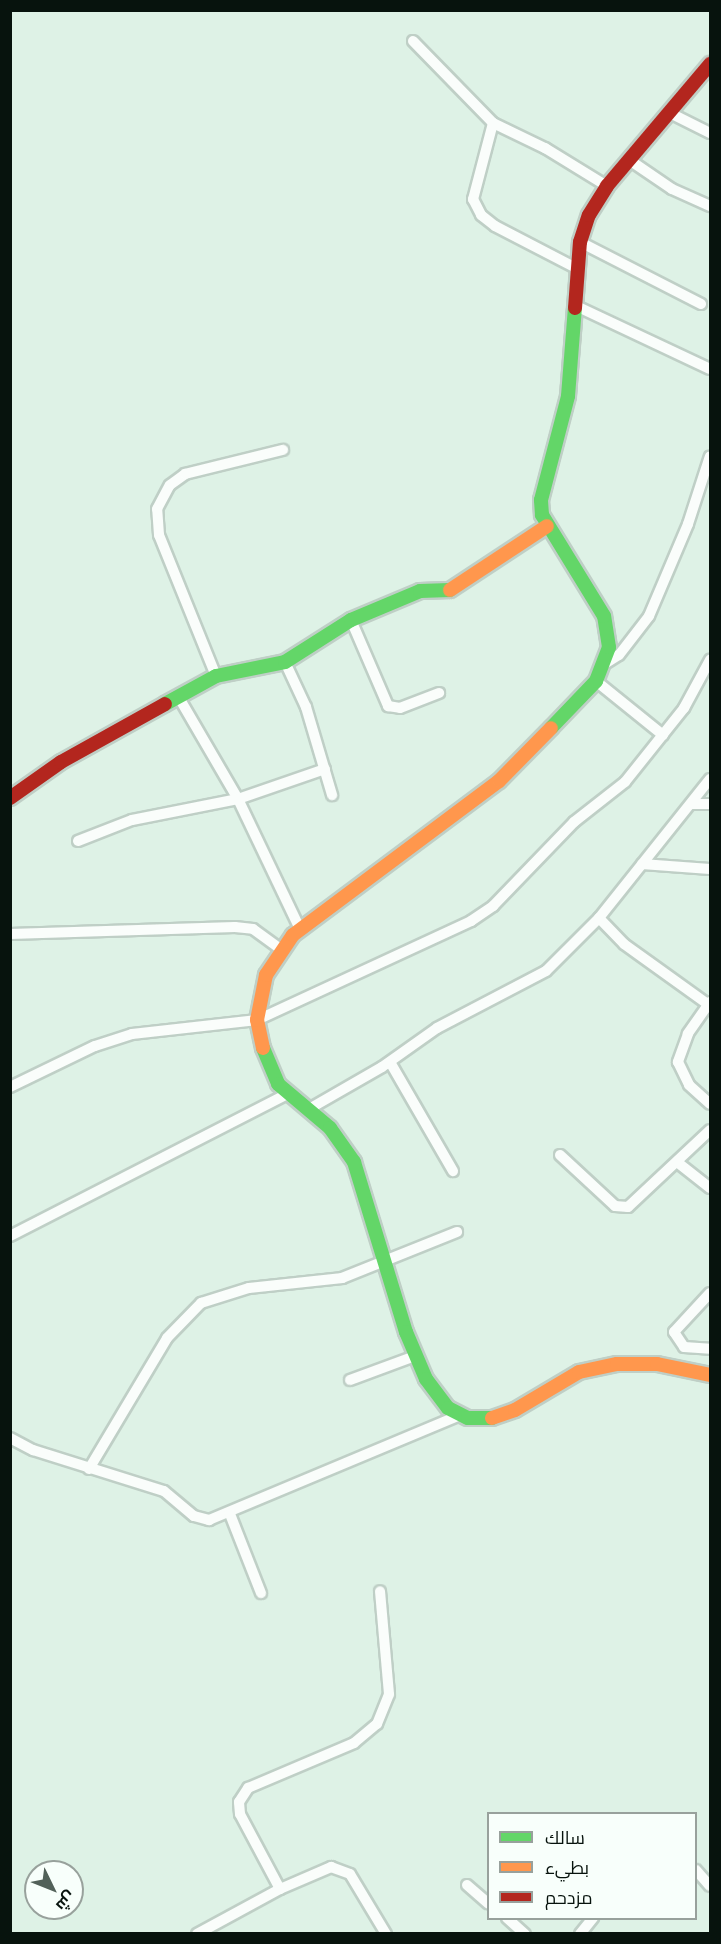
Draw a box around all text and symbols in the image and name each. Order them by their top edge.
legend [487,1812,697,1920]
text: سالك [545,1827,585,1848]
text: بطيء [545,1857,589,1878]
north arrow [24,1860,84,1920]
text: ش [52,1887,80,1915]
text: مزدحم [545,1887,593,1908]

